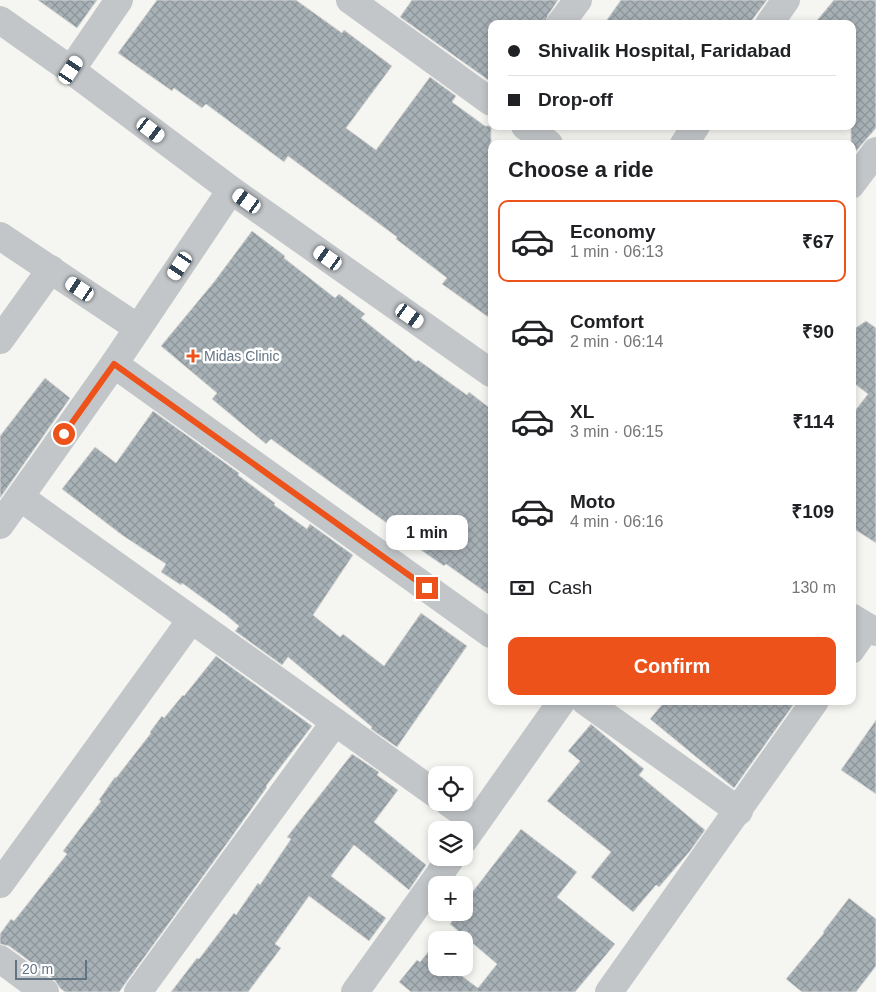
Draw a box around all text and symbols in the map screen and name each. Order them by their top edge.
text: Shivalik Hospital, Faridabad [538,40,791,61]
car [56,53,85,87]
text: Drop-off [538,89,613,110]
car [134,115,167,145]
text: Choose a ride [508,157,653,182]
car [230,186,263,216]
icon: car [510,219,555,264]
text: Economy [570,221,656,242]
text: ₹67 [802,231,834,252]
car [311,243,344,273]
text: 1 min · 06:13 [570,243,663,260]
car [165,249,194,283]
car [63,274,96,304]
car [393,301,426,331]
icon: car [510,309,555,354]
text: Comfort [570,311,644,332]
text: ₹90 [802,321,834,342]
text: 2 min · 06:14 [570,333,663,350]
place label: Midas Clinic [204,348,279,364]
marker: Midas Clinic [186,349,200,363]
icon: car [510,399,555,444]
text: XL [570,401,594,422]
text: ₹114 [792,411,834,432]
route start [53,423,75,445]
text: 3 min · 06:15 [570,423,663,440]
icon: car [510,489,555,534]
text: Moto [570,491,615,512]
text: ₹109 [791,501,834,522]
text: 4 min · 06:16 [570,513,663,530]
callout: 1 min [386,516,468,550]
text: 1 min [406,524,448,541]
icon: cash [508,574,536,602]
route end [416,577,438,599]
text: Cash [548,577,592,598]
text: 130 m [792,579,836,596]
button: Confirm [508,637,836,695]
map controls [428,766,473,976]
button: locate [428,766,473,811]
button: layers [428,821,473,866]
button: + [428,876,473,921]
button: − [428,931,473,976]
scale bar [15,957,88,980]
text: 20 m [22,961,53,977]

